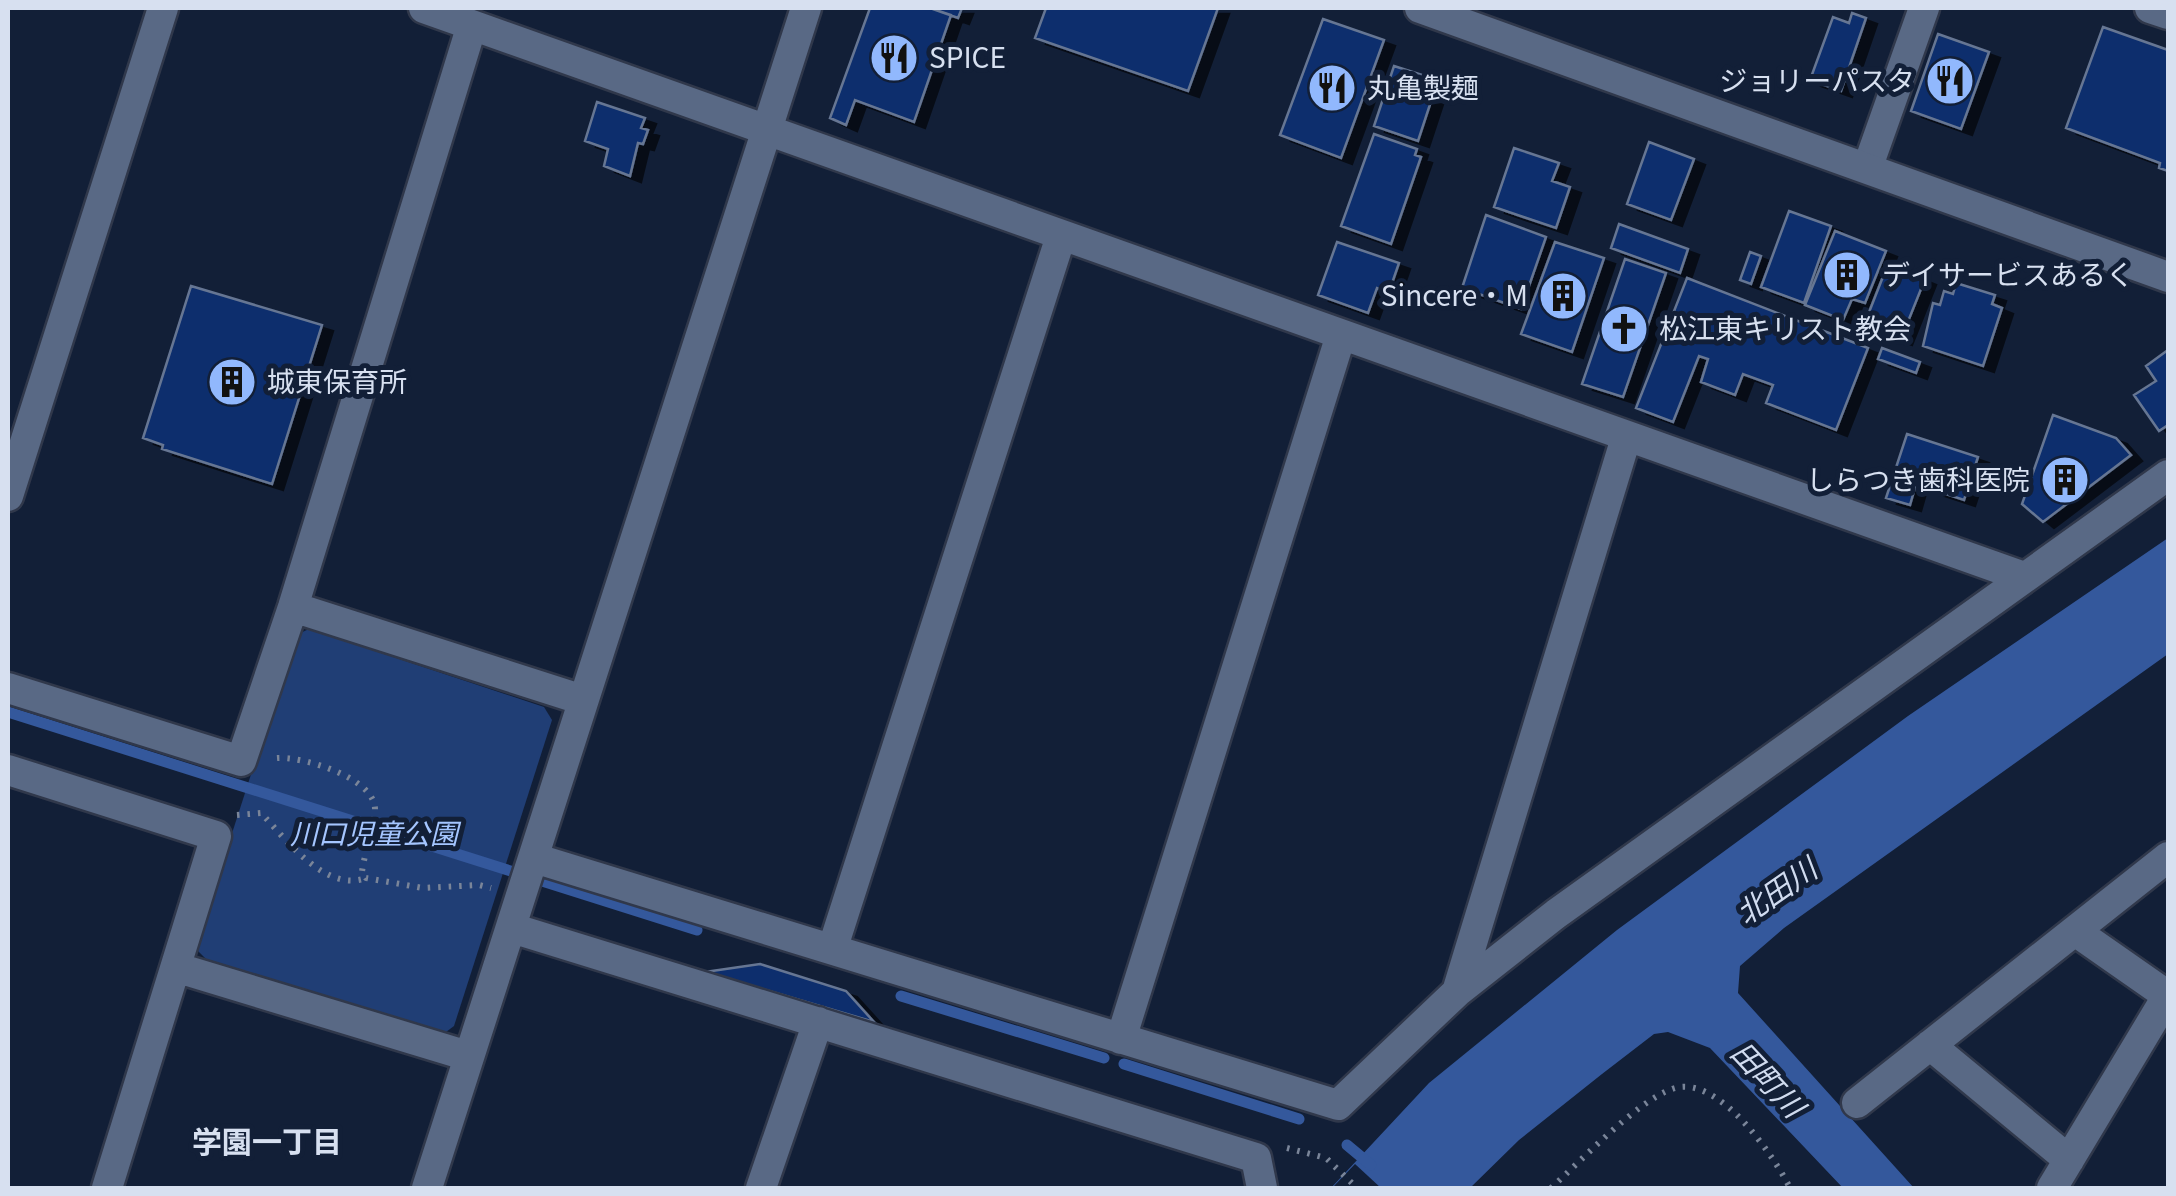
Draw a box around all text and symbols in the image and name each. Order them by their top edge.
restaurant icon: SPICE [868,32,920,84]
place label: SPICE [929,36,1006,76]
restaurant icon: ジョリーパスタ [1924,55,1976,107]
place label: ジョリーパスタ [1719,59,1915,99]
restaurant icon: 丸亀製麺 [1306,62,1358,114]
place label: 丸亀製麺 [1367,66,1479,106]
building icon: デイサービスあるく [1821,249,1873,301]
place label: デイサービスあるく [1882,253,2134,293]
building icon: Sincere・M [1537,270,1589,322]
place label: Sincere・M [1381,274,1528,314]
church icon: 松江東キリスト教会 [1598,303,1650,355]
place label: 松江東キリスト教会 [1659,307,1911,347]
building icon: 城東保育所 [206,356,258,408]
place label: 城東保育所 [267,360,407,400]
building icon: しらつき歯科医院 [2039,454,2091,506]
place label: しらつき歯科医院 [1806,458,2030,498]
park label: 川口児童公園 [290,812,462,852]
water label: 北田川 [1726,844,1827,933]
water label: 田町川 [1722,1030,1818,1128]
district label: 学園一丁目 [192,1118,342,1162]

